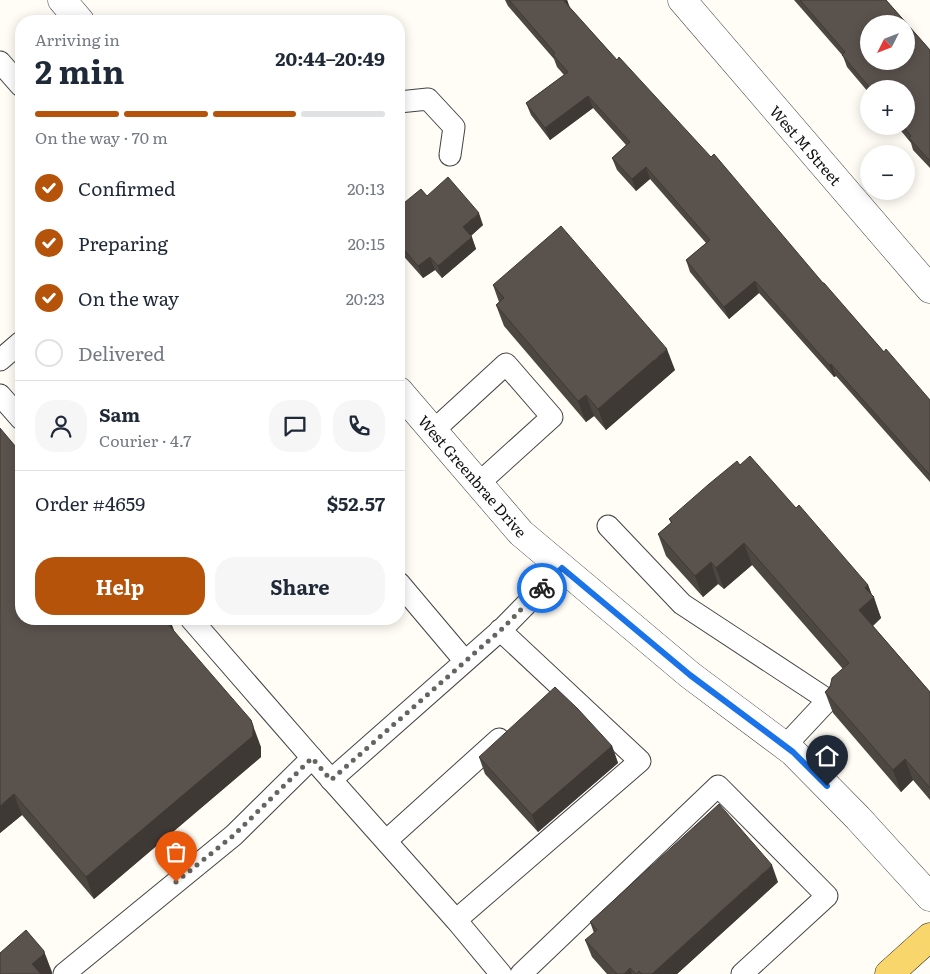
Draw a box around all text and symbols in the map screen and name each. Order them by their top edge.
north arrow [860,15,915,70]
map controls [860,15,915,200]
text: Arriving in [35,27,120,51]
text: 20:44–20:49 [275,44,385,72]
text: 2 min [35,46,124,94]
button: + [860,80,915,135]
street label: West M Street [765,100,847,190]
text: On the way · 70 m [35,125,168,149]
button: − [860,145,915,200]
icon: check [35,174,63,202]
text: Confirmed [78,174,176,202]
text: 20:13 [347,176,385,200]
icon: check [35,229,63,257]
text: Preparing [78,229,168,257]
text: 20:15 [348,231,385,255]
icon: check [35,284,63,312]
text: On the way [78,284,179,312]
text: 20:23 [346,286,385,310]
text: Delivered [78,339,165,367]
button: person [35,400,87,452]
text: Sam [99,400,140,428]
button: chat [269,400,321,452]
button: phone [333,400,385,452]
street label: West Greenbrae Drive [413,410,533,542]
text: Courier · 4.7 [99,428,191,452]
text: Order #4659 [35,489,145,517]
text: $52.57 [327,489,385,517]
button: Help [35,557,205,615]
button: Share [215,557,385,615]
courier [517,563,567,613]
icon: bike [528,574,556,602]
pin [806,735,848,786]
icon: home [813,742,841,770]
pin [155,831,197,882]
icon: bag [162,838,190,866]

